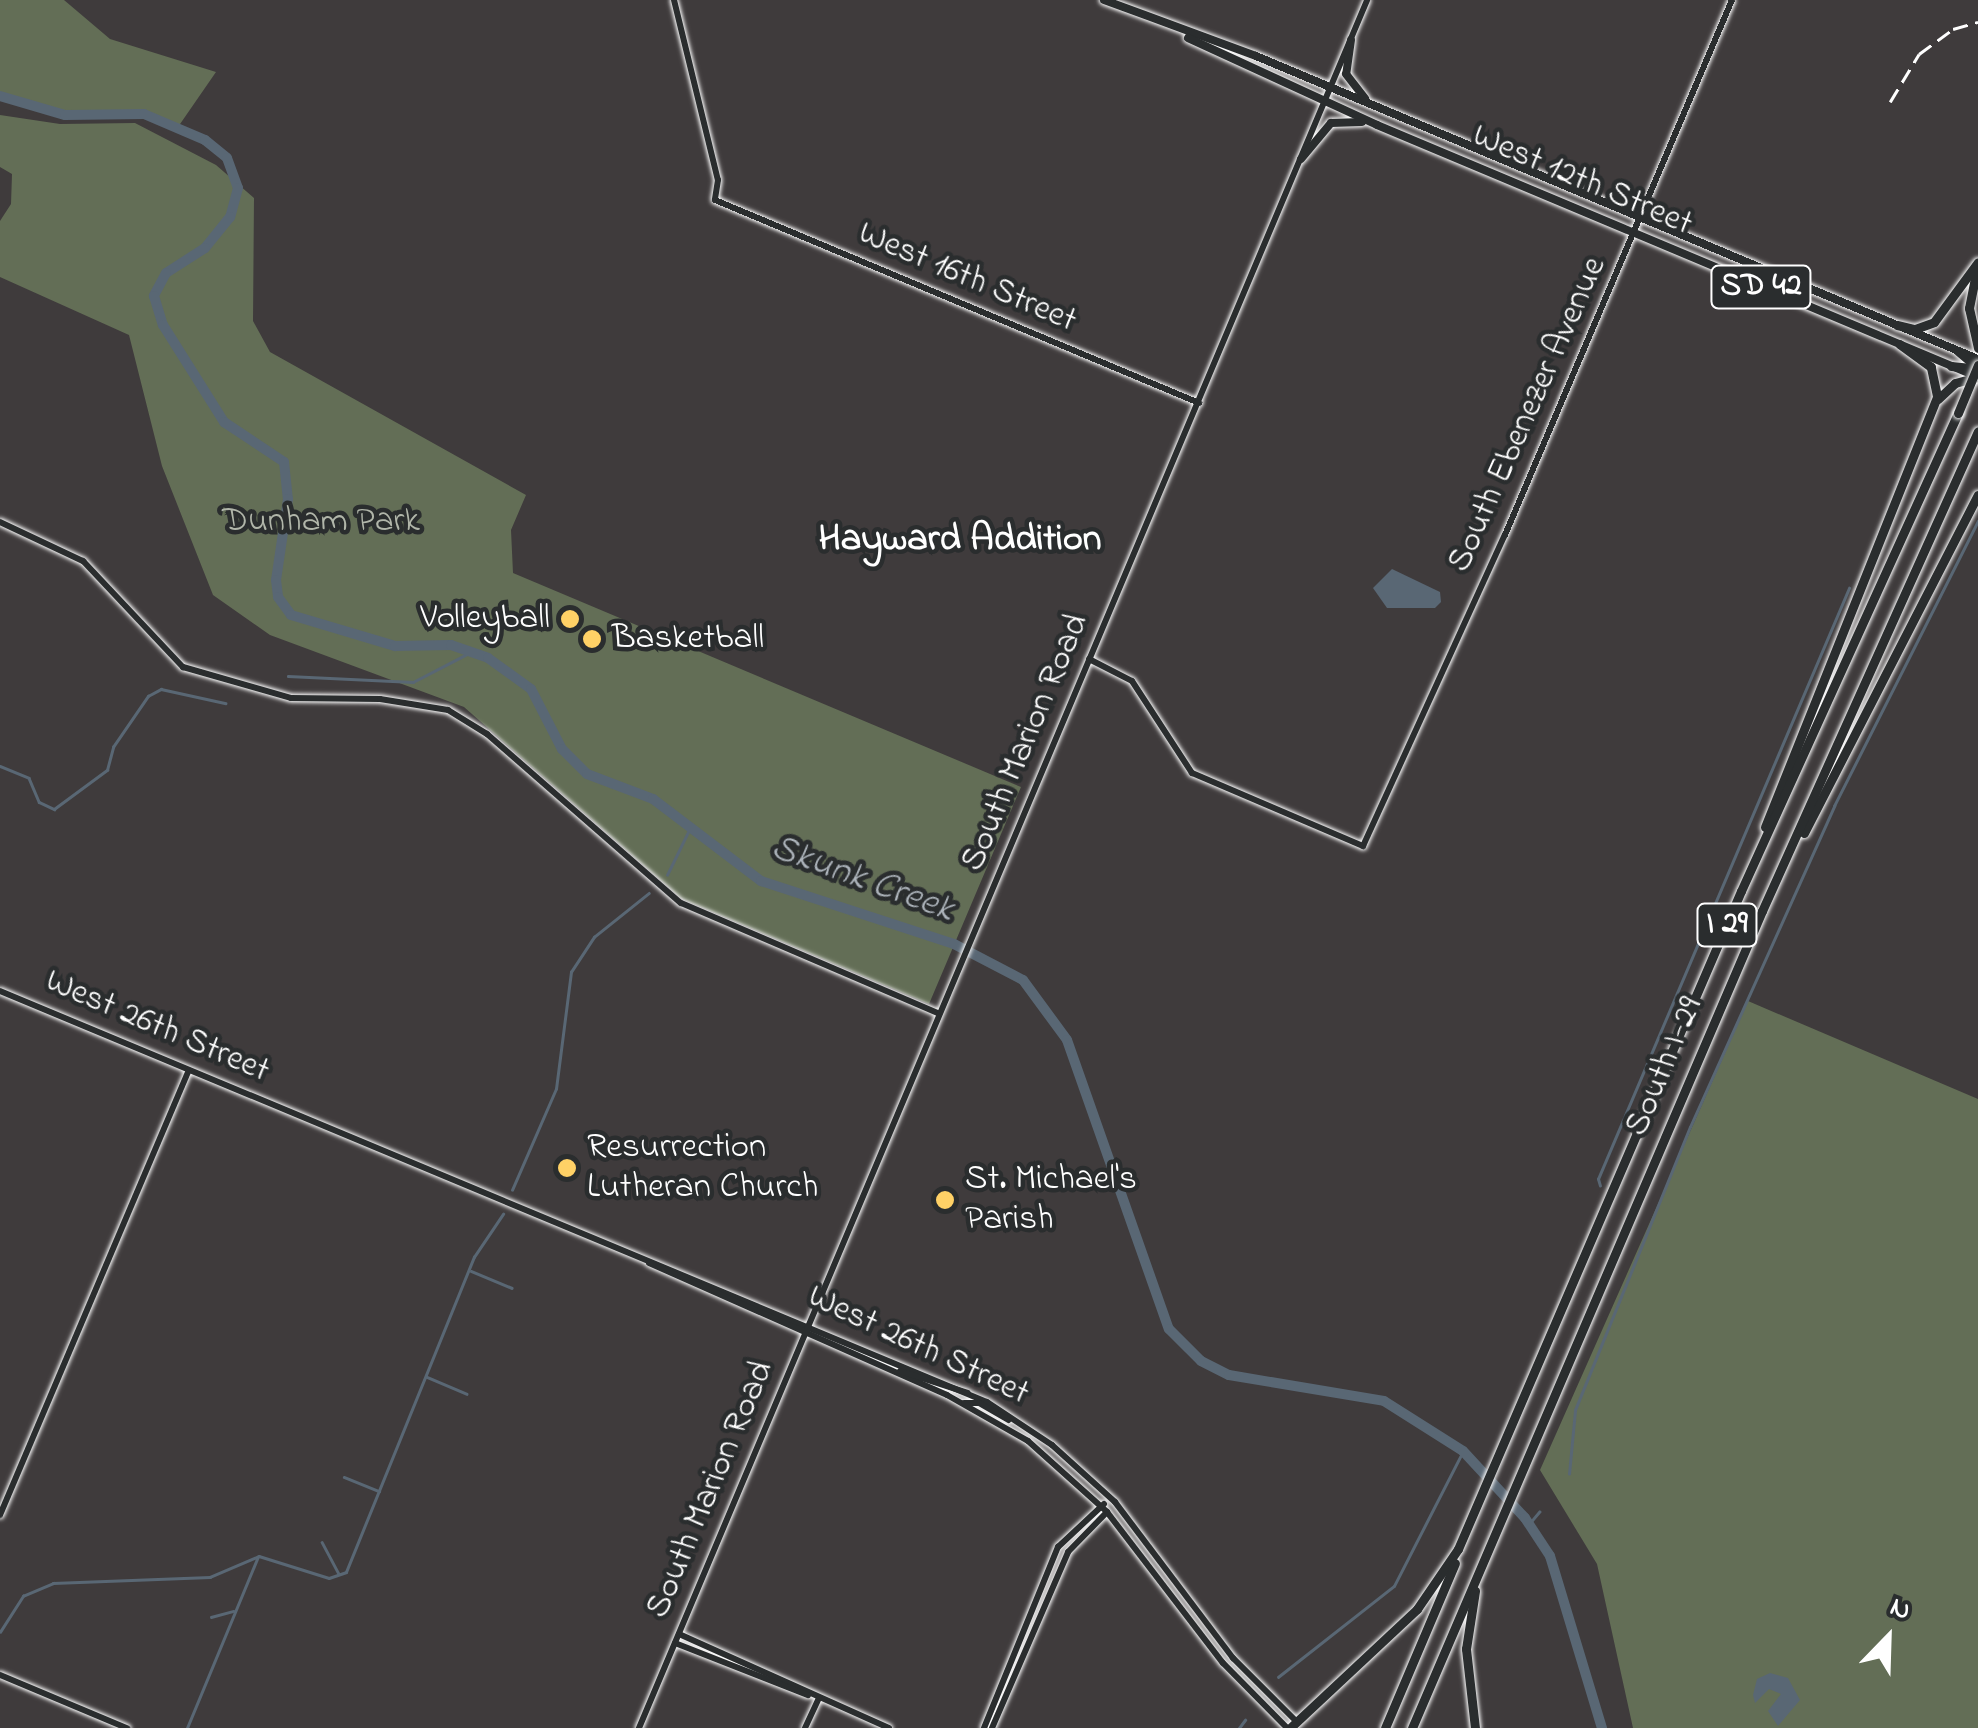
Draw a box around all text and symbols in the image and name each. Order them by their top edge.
street label: West 12th Street [1466,116,1698,246]
street label: West 16th Street [852,213,1082,343]
street label: South Ebenezer Avenue [1440,251,1616,579]
road number: SD 42 [1708,260,1814,314]
park label: Dunham Park [222,501,420,543]
district label: Hayward Addition [819,518,1101,564]
place label: Volleyball [420,598,550,640]
marker: Volleyball [559,608,581,630]
street label: South Marion Road [953,608,1099,878]
place label: Basketball [612,618,764,660]
marker: Basketball [581,628,603,650]
water label: Skunk Creek [765,826,959,934]
road number: I 29 [1694,898,1760,952]
street label: West 26th Street [39,961,275,1093]
street label: South I-29 [1617,991,1713,1143]
place label: Resurrection Lutheran Church [587,1127,818,1209]
marker: Resurrection Lutheran Church [556,1157,578,1179]
place label: St. Michael's Parish [965,1159,1137,1241]
marker: St. Michael's Parish [934,1189,956,1211]
street label: West 26th Street [801,1276,1035,1416]
street label: South Marion Road [638,1355,784,1625]
text: N [1883,1587,1917,1632]
north arrow [1838,1588,1938,1688]

